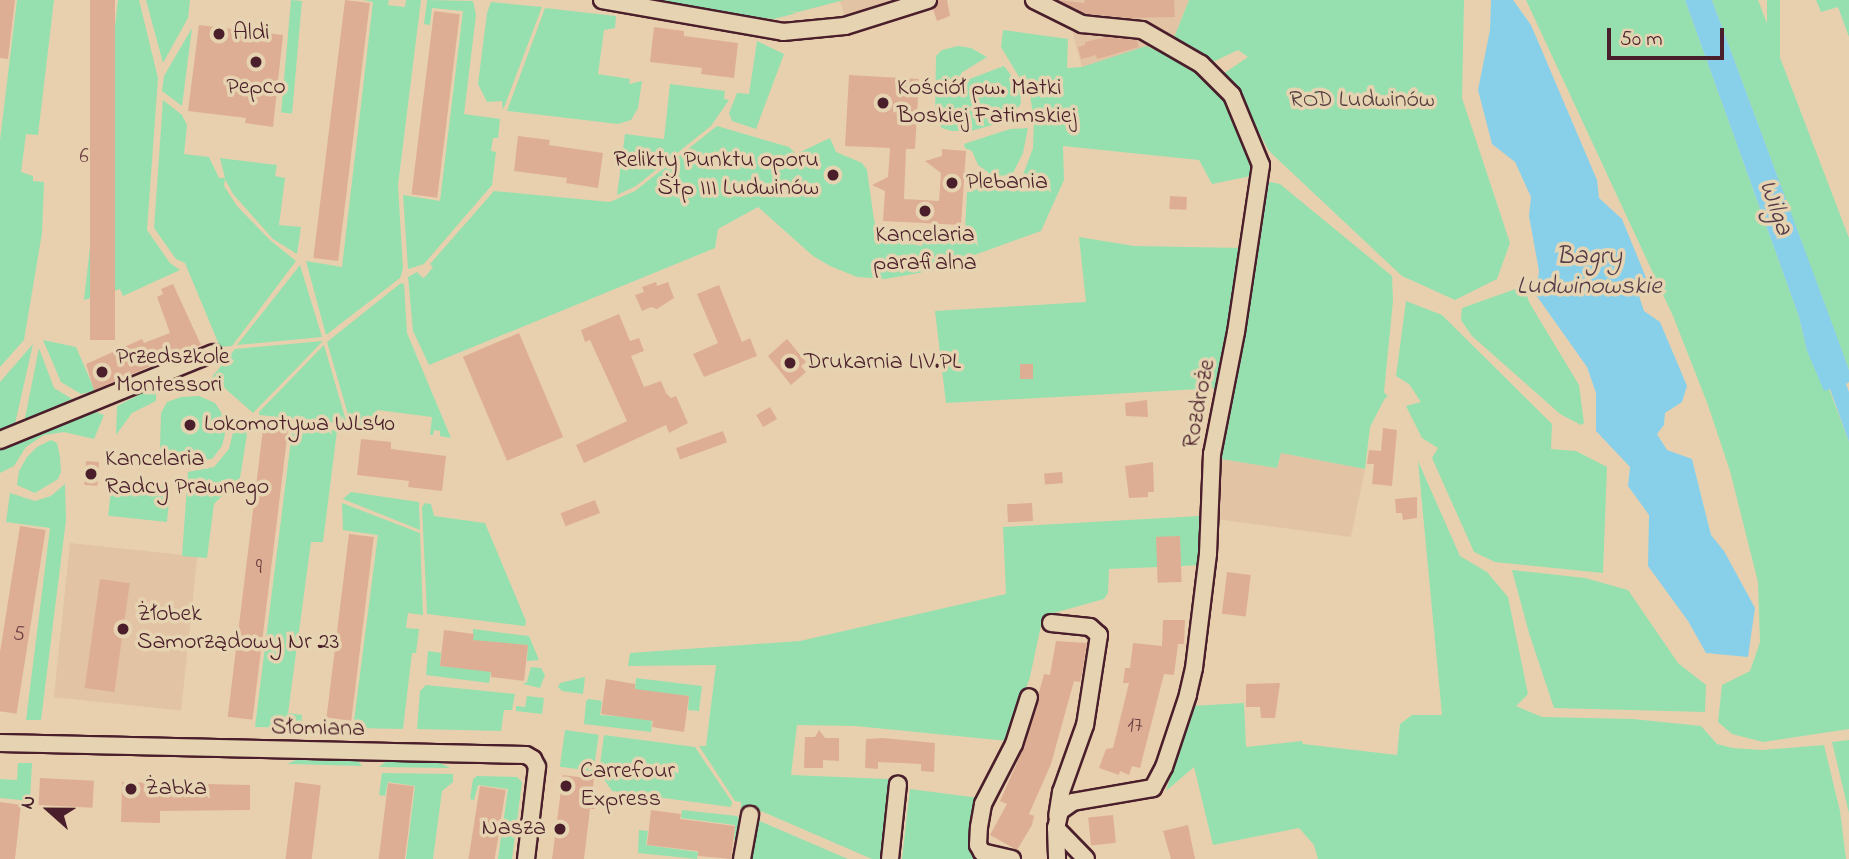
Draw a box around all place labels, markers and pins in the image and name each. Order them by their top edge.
place label: Aldi [233,20,270,48]
marker: Aldi [211,26,227,42]
marker: Pepco [248,54,264,70]
place label: Pepco [226,74,286,102]
place label: Kościół pw. Matki Boskiej Fatimskiej [897,75,1076,131]
marker: Kościół pw. Matki Boskiej Fatimskiej [875,95,891,111]
place label: Relikty Punktu oporu Stp III Ludwinów [613,147,819,203]
marker: Relikty Punktu oporu Stp III Ludwinów [825,167,841,183]
place label: Plebania [966,169,1048,197]
marker: Plebania [944,175,960,191]
marker: Kancelaria parafialna [917,203,933,219]
place label: Kancelaria parafialna [873,222,977,278]
place label: Przedszkole Montessori [116,344,230,400]
place label: Drukarnia LIV.PL [804,349,961,377]
marker: Drukarnia LIV.PL [782,355,798,371]
marker: Przedszkole Montessori [94,364,110,380]
place label: Lokomotywa WLs40 [204,411,395,439]
marker: Lokomotywa WLs40 [182,417,198,433]
place label: Kancelaria Radcy Prawnego [105,446,269,502]
marker: Kancelaria Radcy Prawnego [83,466,99,482]
place label: Żłobek Samorządowy Nr 23 [137,601,339,657]
marker: Żłobek Samorządowy Nr 23 [115,621,131,637]
place label: Carrefour Express [580,758,675,814]
place label: Żabka [145,775,207,803]
marker: Carrefour Express [558,778,574,794]
marker: Żabka [123,781,139,797]
place label: Nasza [482,815,546,843]
marker: Nasza [552,821,568,837]

